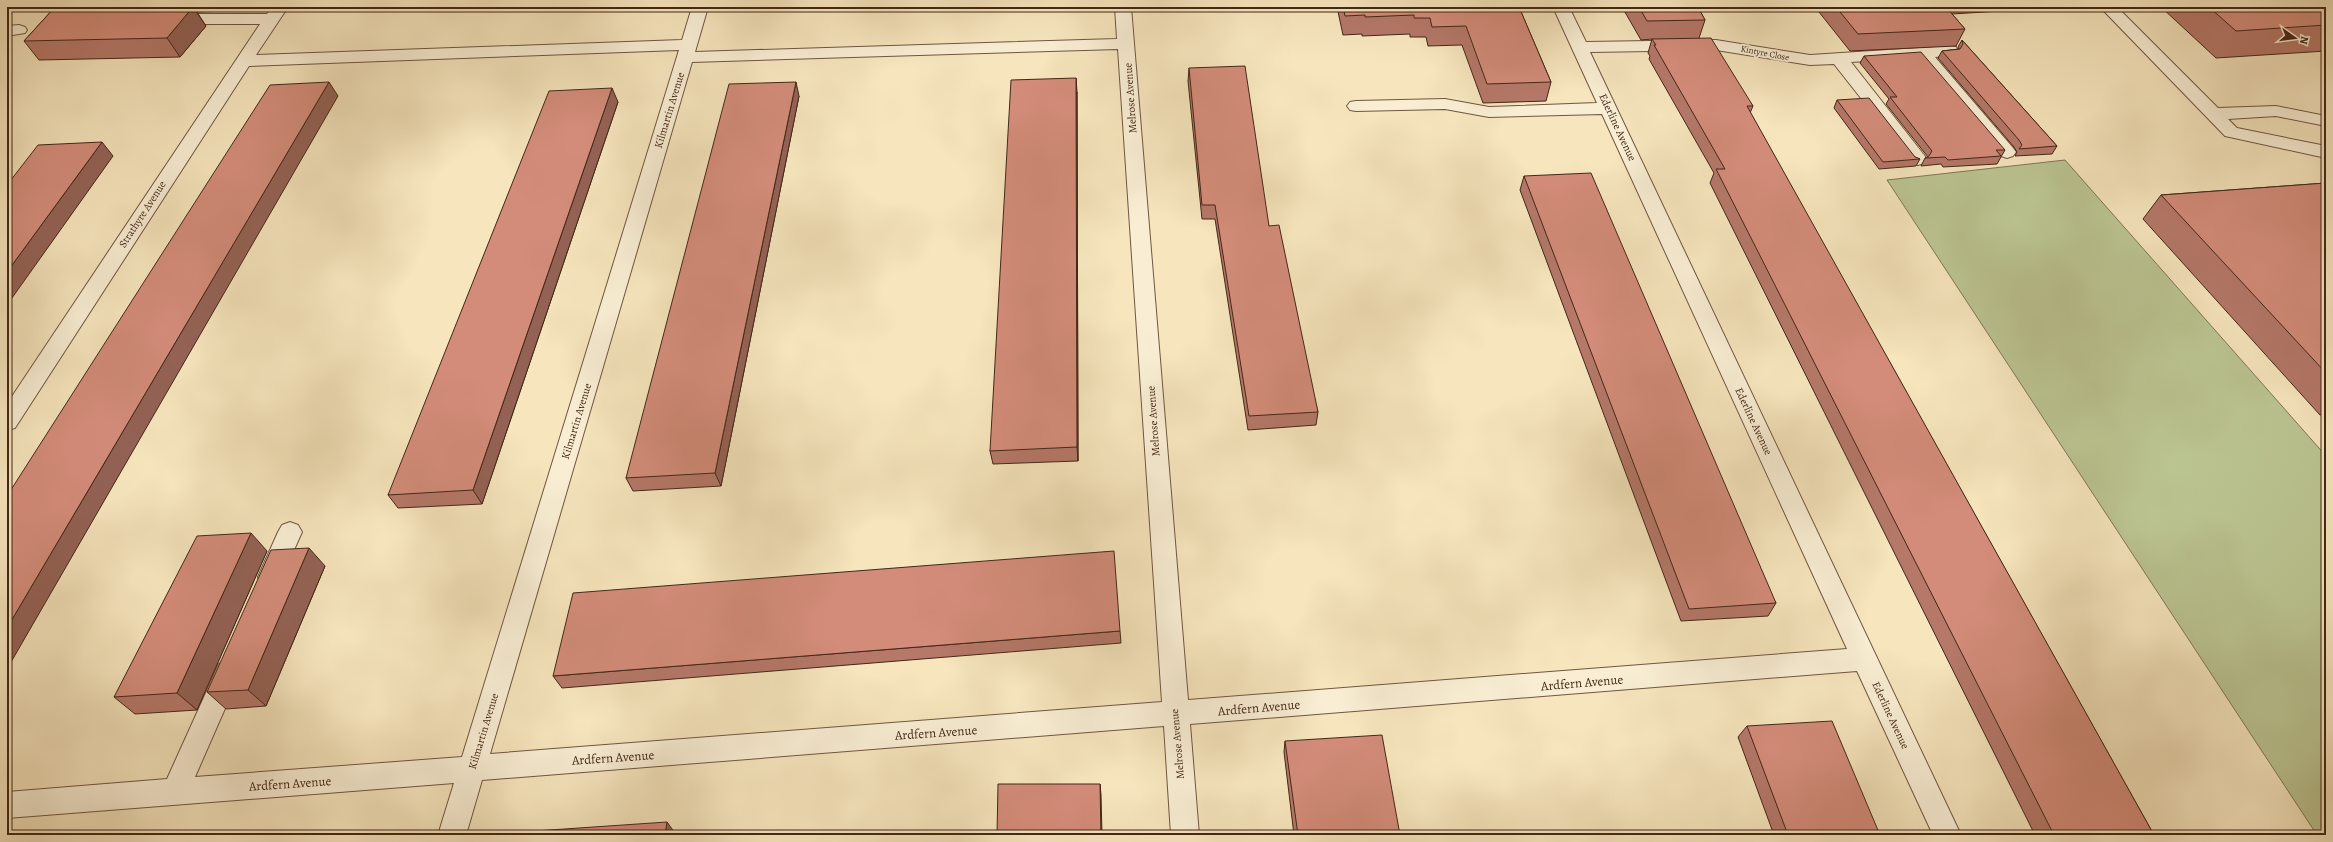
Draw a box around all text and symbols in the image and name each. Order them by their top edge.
north arrow [2275,18,2315,58]
text: N [2296,35,2312,46]
street label: Kintyre Close [1740,42,1790,64]
street label: Melrose Avenue [1121,62,1140,134]
street label: Kilmartin Avenue [651,70,688,150]
street label: Ederline Avenue [1595,91,1640,164]
street label: Strathyre Avenue [115,178,170,251]
street label: Kilmartin Avenue [558,381,595,461]
street label: Melrose Avenue [1144,385,1163,457]
street label: Ederline Avenue [1731,385,1776,458]
street label: Ardfern Avenue [1539,670,1624,695]
street label: Ederline Avenue [1868,679,1913,752]
street label: Kilmartin Avenue [465,691,502,771]
street label: Ardfern Avenue [1216,695,1301,720]
street label: Melrose Avenue [1167,708,1188,780]
street label: Ardfern Avenue [893,721,978,744]
street label: Ardfern Avenue [570,746,655,769]
street label: Ardfern Avenue [247,772,332,795]

